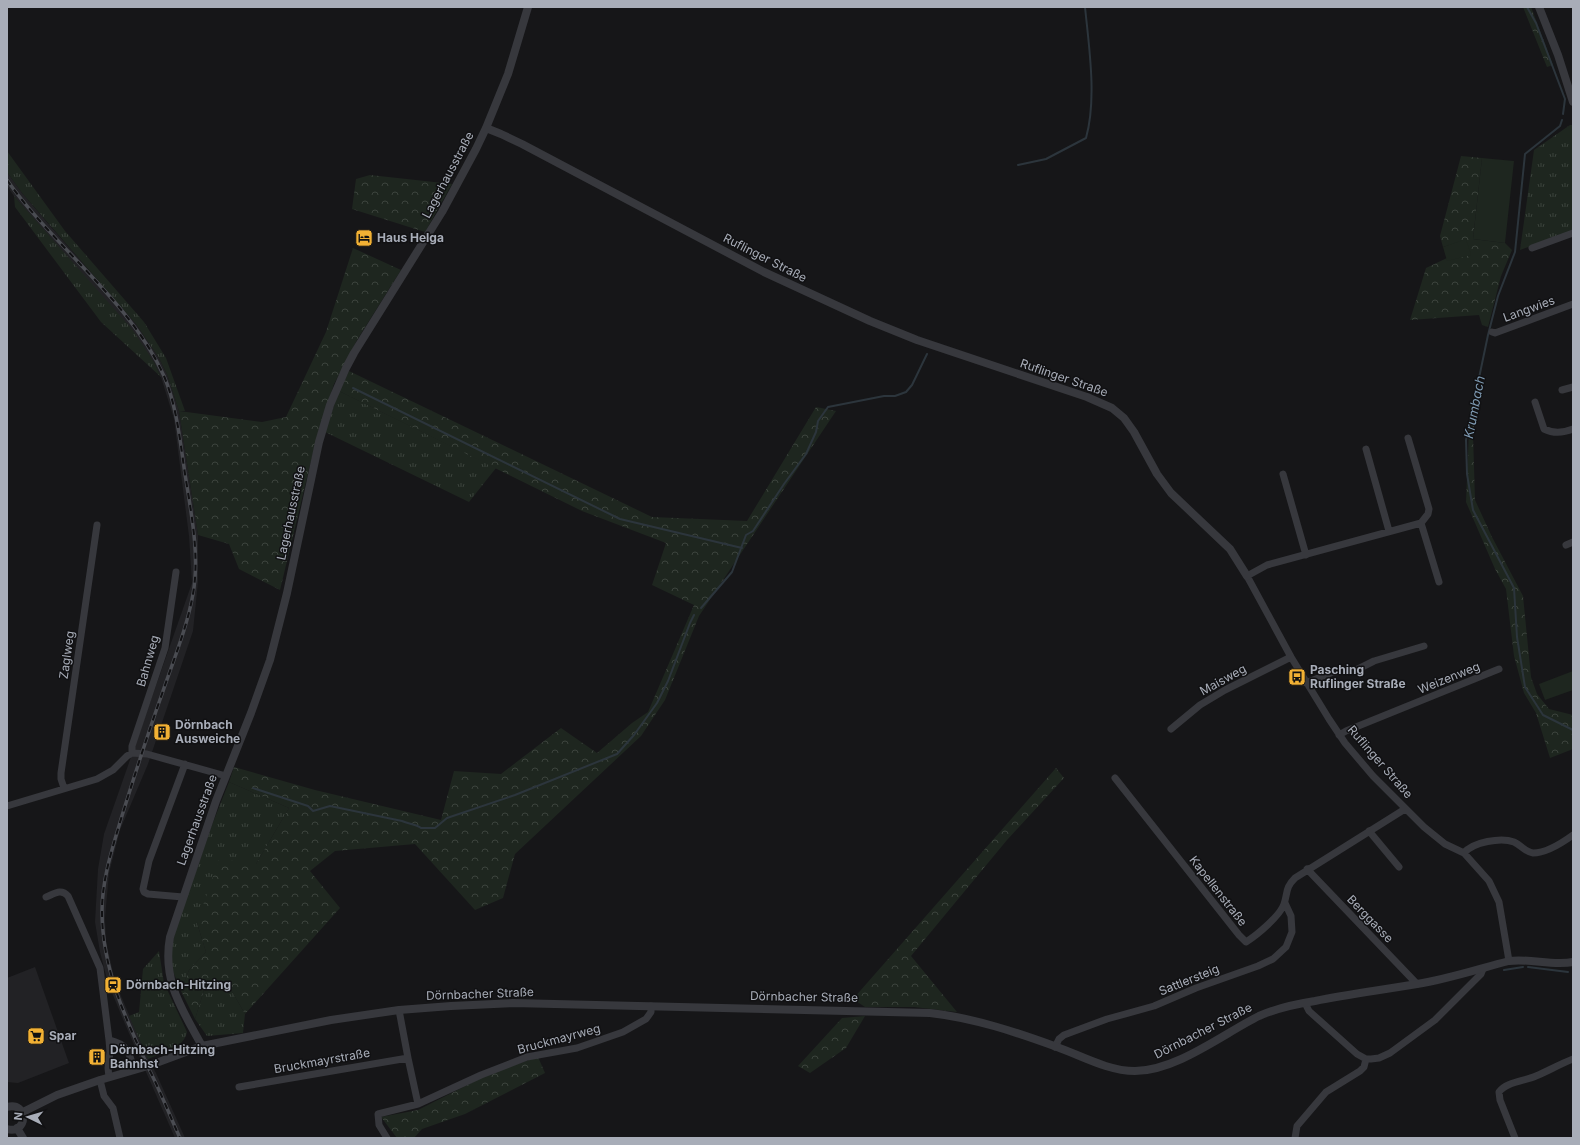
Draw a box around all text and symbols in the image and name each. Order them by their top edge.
street label: Lagerhausstraße [418,129,477,221]
hotel icon: Haus Helga [354,228,374,248]
place label: Haus Helga [377,230,444,245]
street label: Ruflinger Straße [721,230,809,285]
street label: Langwies [1501,292,1557,325]
street label: Ruflinger Straße [1018,356,1110,400]
water label: Krumbach [1460,374,1488,440]
street label: Lagerhausstraße [273,465,308,561]
street label: Zaglweg [56,630,77,680]
street label: Bahnweg [133,633,162,688]
street label: Weizenweg [1416,658,1482,697]
street label: Maisweg [1197,661,1249,698]
place label: Pasching Ruflinger Straße [1310,662,1406,691]
bus stop icon: Pasching Ruflinger Straße [1287,667,1307,687]
place label: Dörnbach Ausweiche [175,717,240,746]
building icon: Dörnbach Ausweiche [152,722,172,742]
street label: Ruflinger Straße [1345,722,1416,801]
street label: Lagerhausstraße [173,772,220,867]
street label: Kapellenstraße [1186,853,1250,929]
street label: Berggasse [1344,892,1397,946]
street label: Sattlersteig [1156,961,1221,998]
station icon: Dörnbach-Hitzing [103,975,123,995]
place label: Dörnbach-Hitzing [126,977,231,992]
street label: Dörnbacher Straße [426,984,534,1003]
street label: Dörnbacher Straße [750,988,858,1005]
street label: Dörnbacher Straße [1151,999,1254,1062]
street label: Bruckmayrweg [516,1020,602,1057]
supermarket icon: Spar [26,1026,46,1046]
place label: Spar [49,1028,77,1043]
place label: Dörnbach-Hitzing Bahnhst [110,1042,215,1071]
street label: Bruckmayrstraße [273,1045,371,1076]
building icon: Dörnbach-Hitzing Bahnhst [87,1047,107,1067]
north arrow [8,1097,48,1137]
text: N [11,1111,25,1121]

